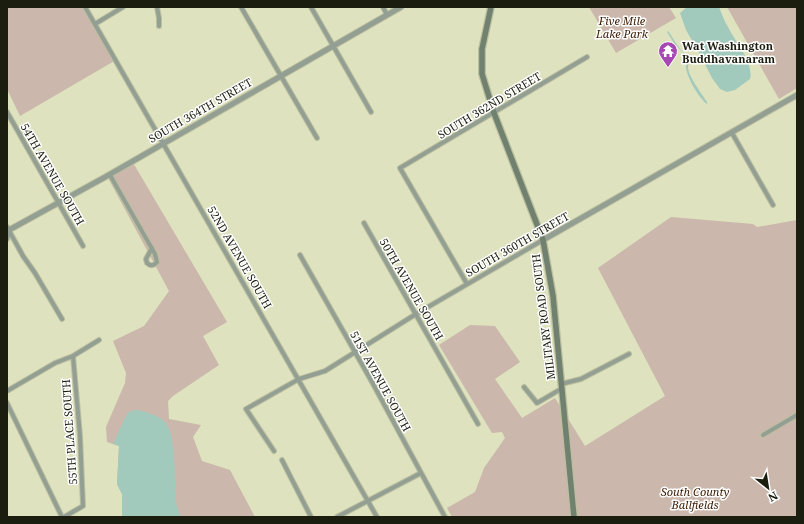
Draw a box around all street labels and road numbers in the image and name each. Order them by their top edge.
street label: SOUTH 362ND STREET [434,68,544,142]
street label: SOUTH 364TH STREET [145,74,255,146]
street label: 54TH AVENUE SOUTH [18,120,88,228]
street label: 52ND AVENUE SOUTH [204,203,276,311]
street label: SOUTH 360TH STREET [462,208,572,280]
street label: 50TH AVENUE SOUTH [377,235,447,343]
street label: MILITARY ROAD SOUTH [528,253,558,381]
street label: 51ST AVENUE SOUTH [347,328,415,434]
street label: 55TH PLACE SOUTH [58,379,80,485]

